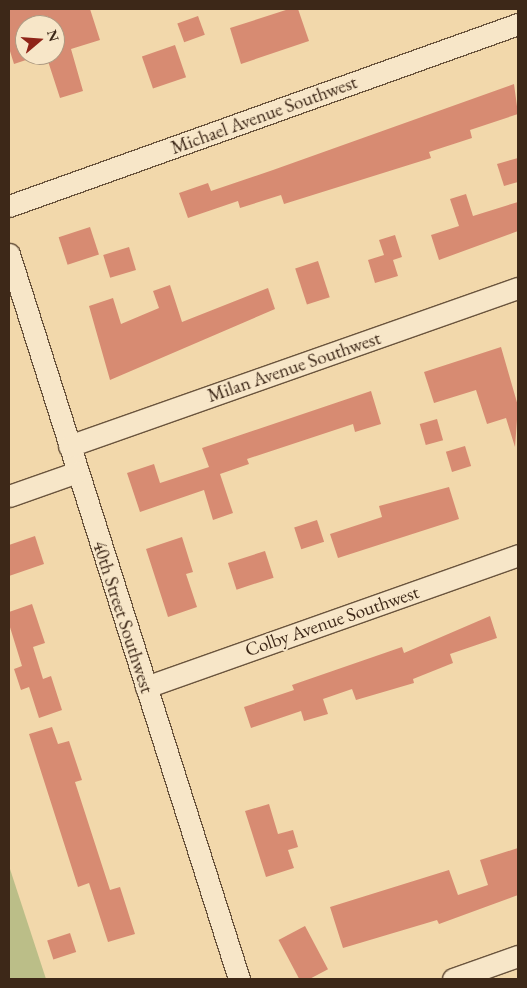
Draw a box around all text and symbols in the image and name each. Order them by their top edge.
north arrow [15,15,65,65]
text: N [43,27,64,44]
street label: Michael Avenue Southwest [168,71,360,159]
street label: Milan Avenue Southwest [204,327,384,407]
street label: 40th Street Southwest [88,538,158,696]
street label: Colby Avenue Southwest [242,581,422,661]

